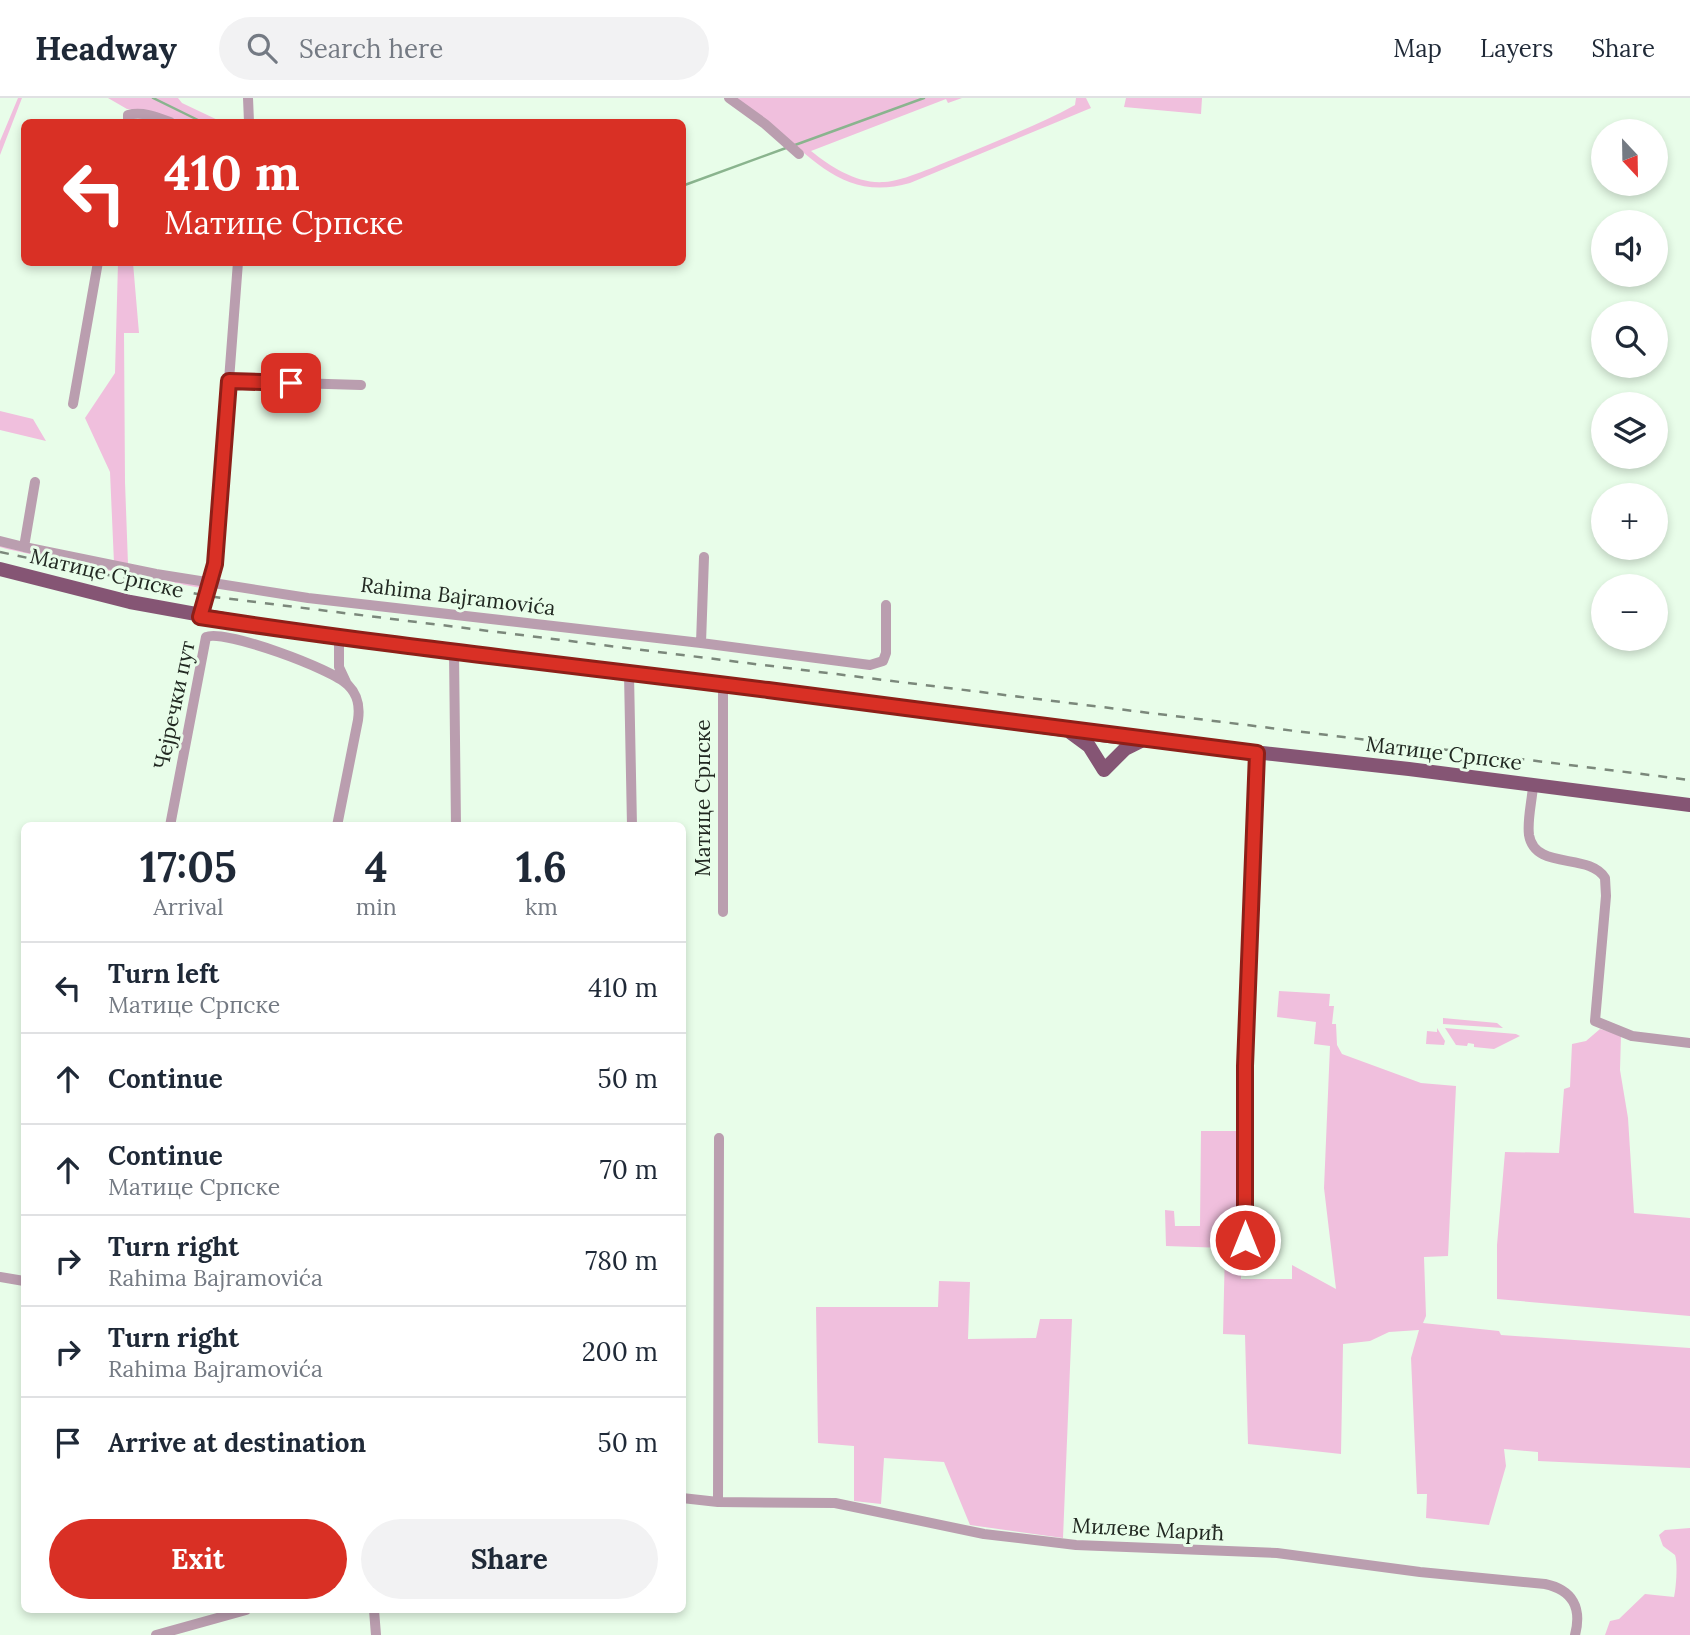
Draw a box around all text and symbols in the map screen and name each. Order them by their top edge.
search box [219,17,709,80]
text: Headway [35,27,177,69]
icon: search [243,29,281,67]
text: Search here [299,32,443,65]
text: Map [1393,33,1442,64]
text: Layers [1480,33,1553,64]
text: Share [1591,33,1655,64]
north arrow [1591,119,1668,196]
map controls [1591,119,1668,651]
text: 410 m [164,141,300,203]
icon: left [49,147,140,238]
text: Матице Српске [164,202,404,243]
button: sound [1591,210,1668,287]
button: search [1591,301,1668,378]
pin [261,353,321,413]
icon: arrive [272,364,310,402]
button: layers [1591,392,1668,469]
button: + [1591,483,1668,560]
street label: Матице Српске [27,542,187,604]
street label: Rahima Bajramovića [359,571,557,621]
button: − [1591,574,1668,651]
street label: Чејречки пут [147,638,201,772]
street label: Матице Српске [689,719,716,877]
street label: Матице Српске [1364,730,1524,776]
text: 17:05 [140,840,237,894]
text: 4 [365,840,388,894]
text: 1.6 [516,840,567,894]
text: Arrival [153,892,224,921]
text: min [356,892,397,921]
text: km [525,892,558,921]
text: Turn left [108,957,219,990]
icon: left [49,969,87,1007]
text: 410 m [588,971,658,1004]
text: Матице Српске [108,990,280,1019]
icon: ahead [49,1060,87,1098]
text: Continue [108,1062,223,1095]
text: 50 m [598,1062,658,1095]
text: Continue [108,1139,223,1172]
icon: ahead [49,1151,87,1189]
text: 70 m [600,1153,658,1186]
text: Матице Српске [108,1172,280,1201]
position arrow [1208,1203,1282,1277]
text: Turn right [108,1230,239,1263]
icon: right [49,1242,87,1280]
text: 780 m [585,1244,658,1277]
text: Rahima Bajramovića [108,1263,323,1292]
text: Turn right [108,1321,239,1354]
icon: right [49,1333,87,1371]
text: 200 m [582,1335,658,1368]
text: Rahima Bajramovića [108,1354,323,1383]
icon: arrive [49,1424,87,1462]
text: Arrive at destination [108,1426,366,1459]
text: 50 m [598,1426,658,1459]
street label: Милеве Мaрић [1071,1512,1225,1546]
button: Exit [49,1519,347,1599]
button: Share [361,1519,658,1599]

